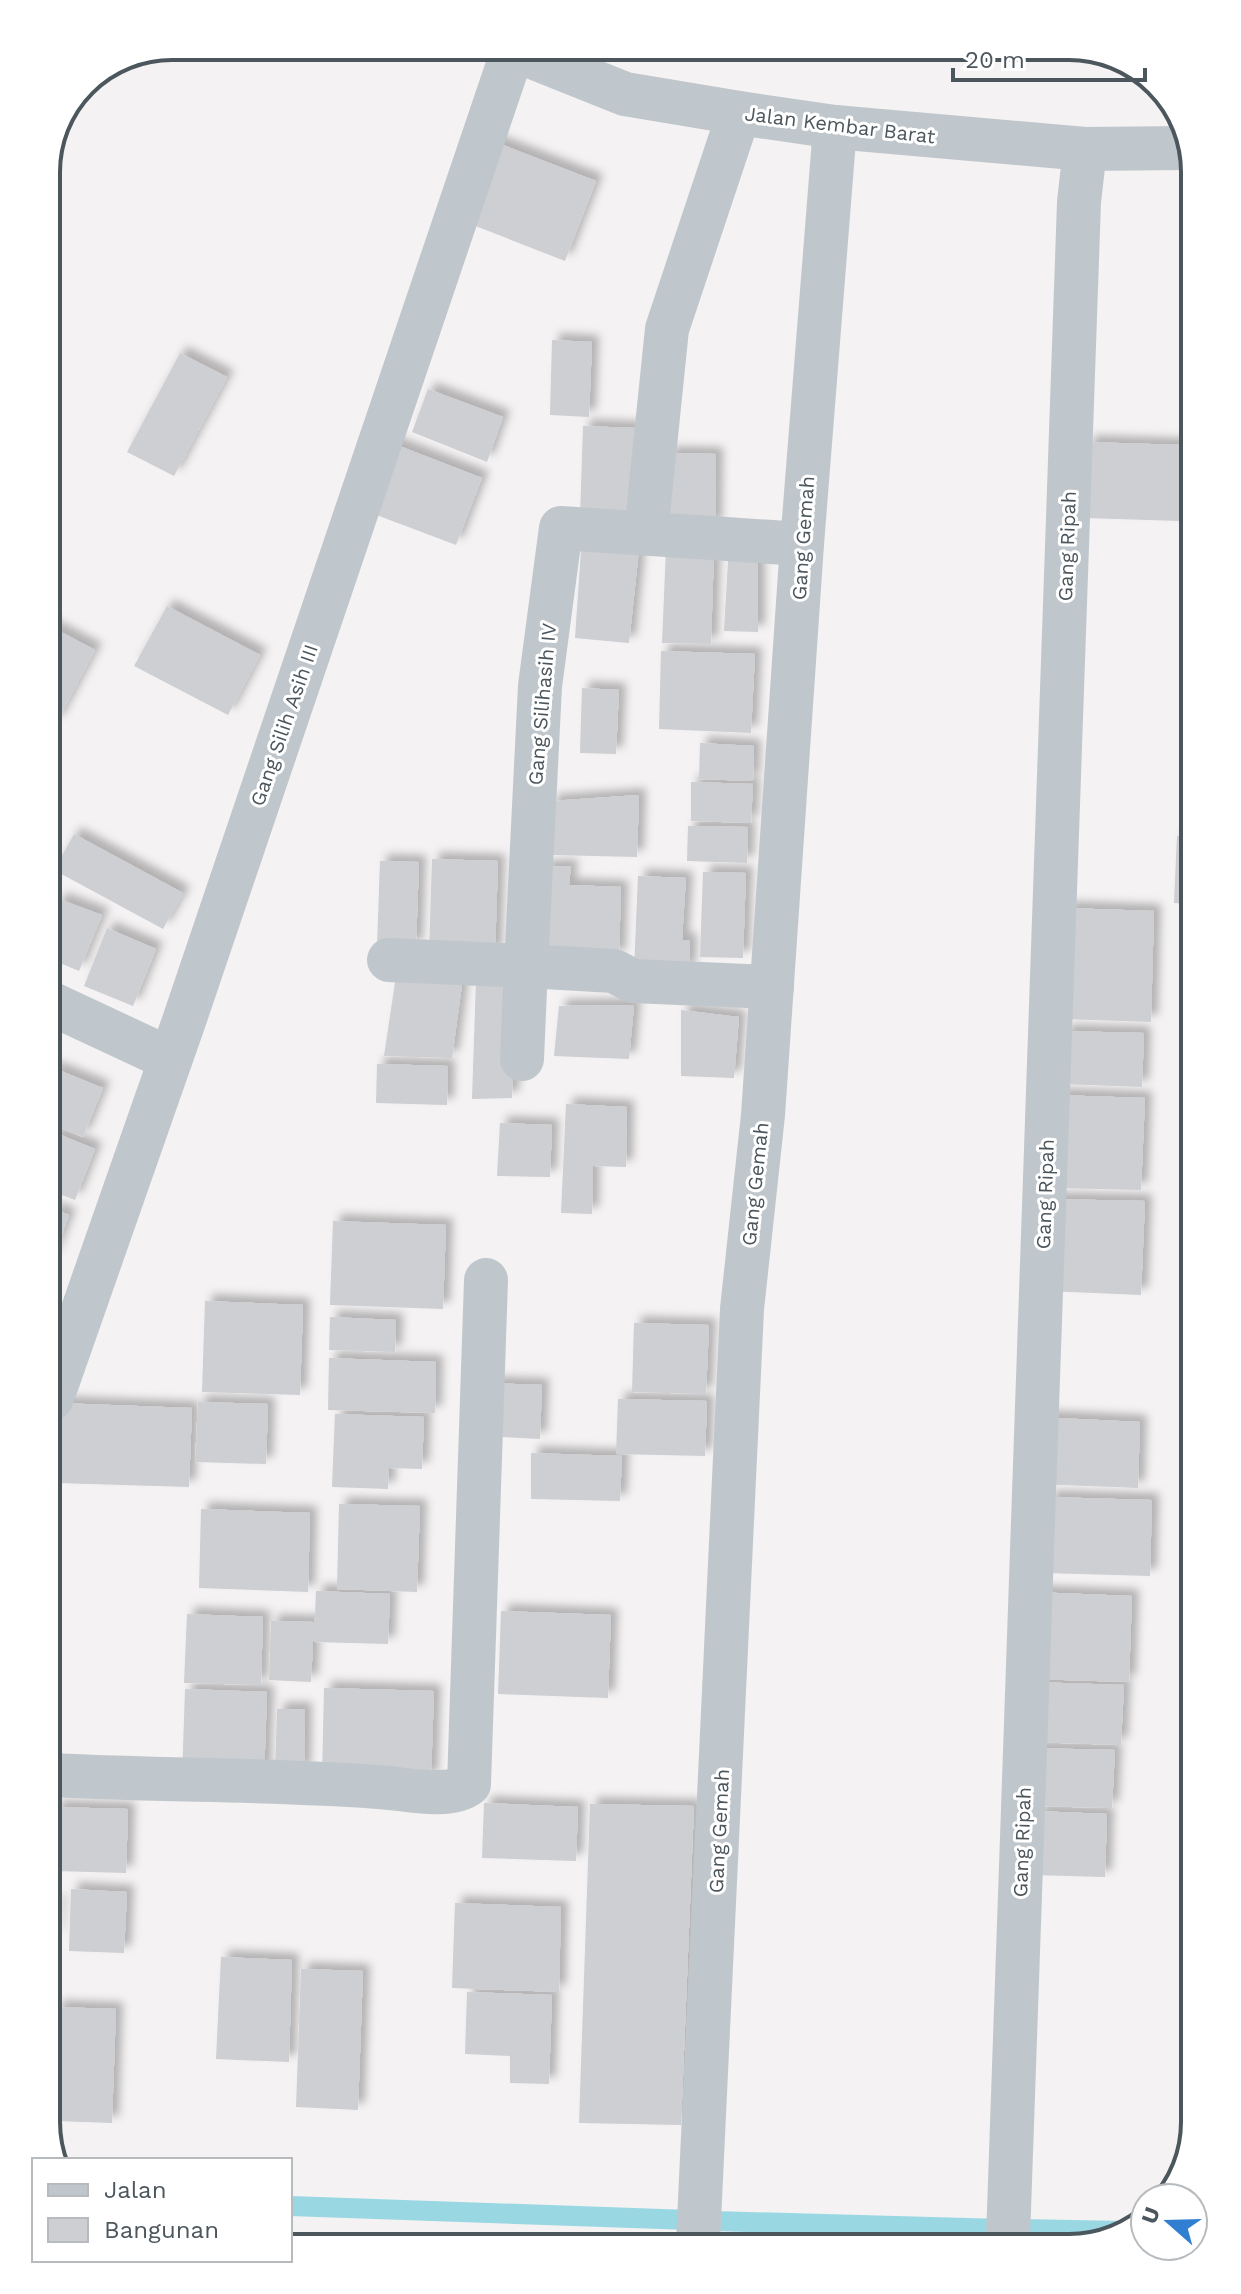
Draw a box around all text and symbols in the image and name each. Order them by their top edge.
scale bar [953,32,1145,82]
text: 20 m [965,46,1025,74]
street label: Jalan Kembar Barat [743,101,937,149]
street label: Gang Gemah [787,475,819,601]
street label: Gang Ripah [1053,490,1081,602]
street label: Gang Silihasih IV [523,622,561,786]
street label: Gang Silih Asih III [245,641,323,809]
street label: Gang Gemah [737,1121,773,1247]
street label: Gang Ripah [1031,1138,1059,1250]
street label: Gang Gemah [704,1768,734,1894]
street label: Gang Ripah [1008,1786,1036,1898]
legend [32,2158,292,2262]
text: Jalan [104,2176,167,2204]
north arrow [1129,2182,1209,2262]
text: U [1136,2204,1165,2227]
text: Bangunan [104,2216,219,2244]

